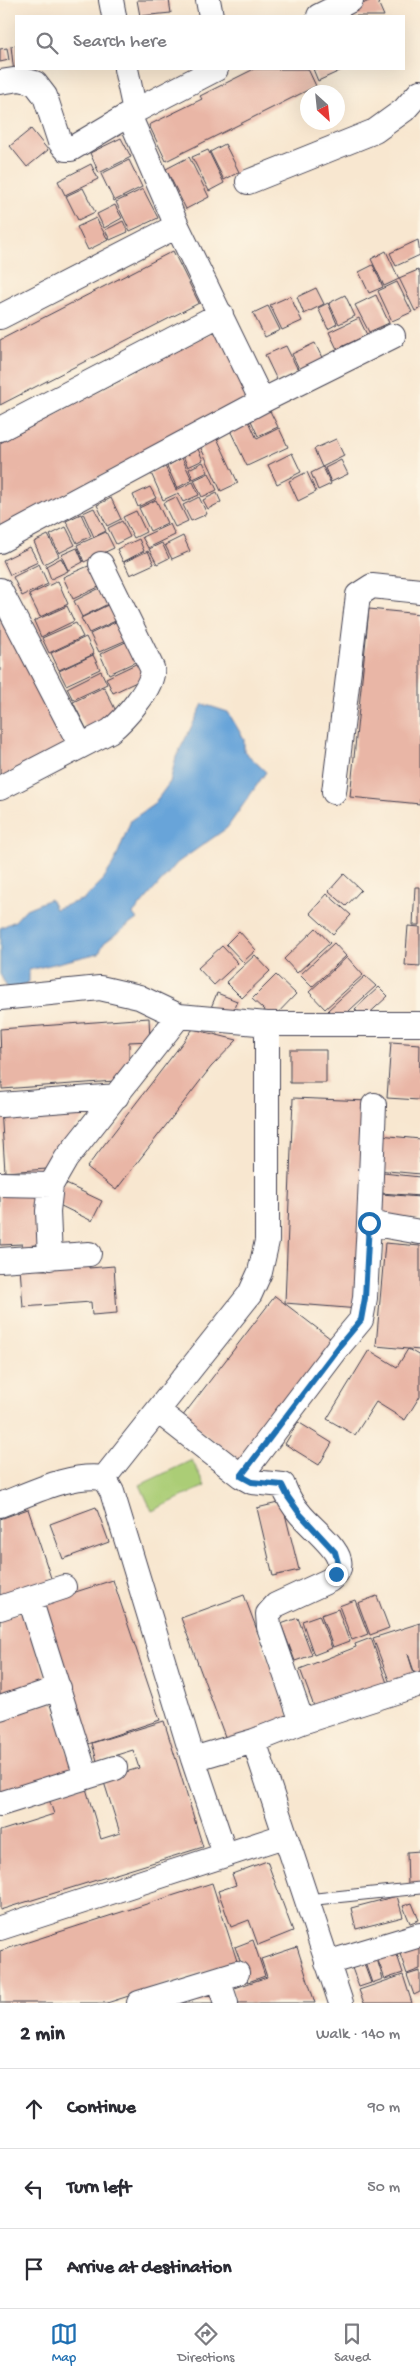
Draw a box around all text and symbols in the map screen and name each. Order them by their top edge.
search box [15,15,405,70]
icon: search [33,29,61,57]
text: Search here [73,31,167,54]
north arrow [300,85,345,130]
route start [358,1212,381,1235]
route end [325,1563,348,1586]
text: 2 min [20,2023,65,2048]
text: Walk · 140 m [316,2026,400,2045]
icon: ahead [20,2095,48,2123]
text: Continue [67,2097,136,2120]
text: 90 m [368,2099,400,2118]
icon: left [20,2175,48,2203]
text: Turn left [67,2177,131,2200]
text: 50 m [367,2179,400,2198]
icon: arrive [20,2255,48,2283]
text: Arrive at destination [67,2257,231,2280]
tab: Map [50,2320,78,2367]
tab: Directions [178,2320,235,2367]
tab: Saved [334,2320,370,2367]

